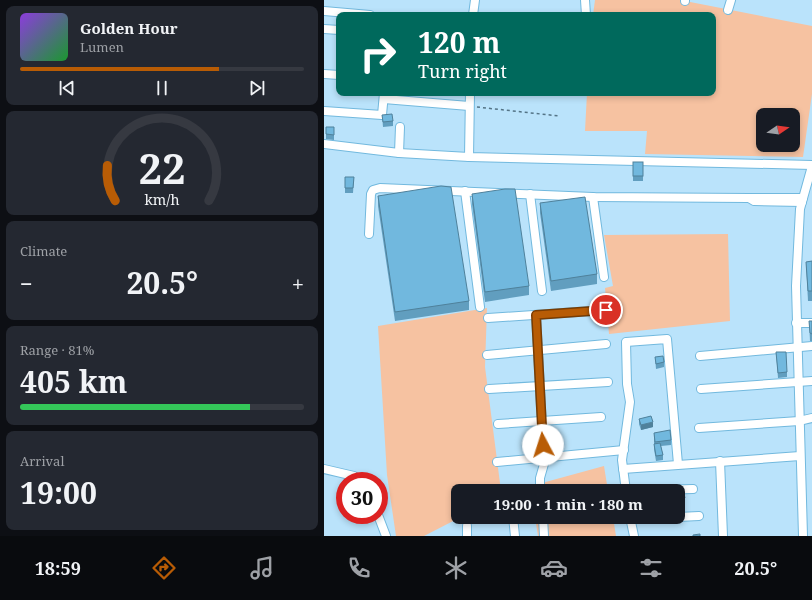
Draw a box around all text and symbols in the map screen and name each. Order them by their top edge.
text: Golden Hour [80,18,178,38]
text: 120 m [418,23,500,61]
icon: right [352,28,404,80]
text: Lumen [80,38,124,56]
text: Turn right [418,59,507,83]
icon: previous [56,77,78,99]
icon: pause [151,77,173,99]
icon: next [246,77,268,99]
north arrow [756,108,800,152]
map controls [756,108,800,152]
text: 22 [138,140,186,196]
text: km/h [144,190,180,209]
text: Climate [20,242,67,260]
text: 20.5° [126,262,198,303]
text: − [20,268,33,298]
text: + [292,268,304,298]
pin [589,293,623,327]
icon: arrive [595,299,617,321]
text: Range · 81% [20,341,94,359]
text: 405 km [20,361,127,402]
position arrow [522,424,564,466]
text: Arrival [20,452,64,470]
text: 19:00 [20,472,97,513]
speed limit sign: 30 [336,472,388,524]
text: 19:00 · 1 min · 180 m [493,494,643,514]
icon: directions [150,554,178,582]
icon: music [248,554,276,582]
icon: phone [345,554,373,582]
icon: climate [442,554,470,582]
icon: car [540,554,568,582]
icon: filters [637,554,665,582]
text: 18:59 [35,556,81,580]
text: 20.5° [734,556,777,580]

